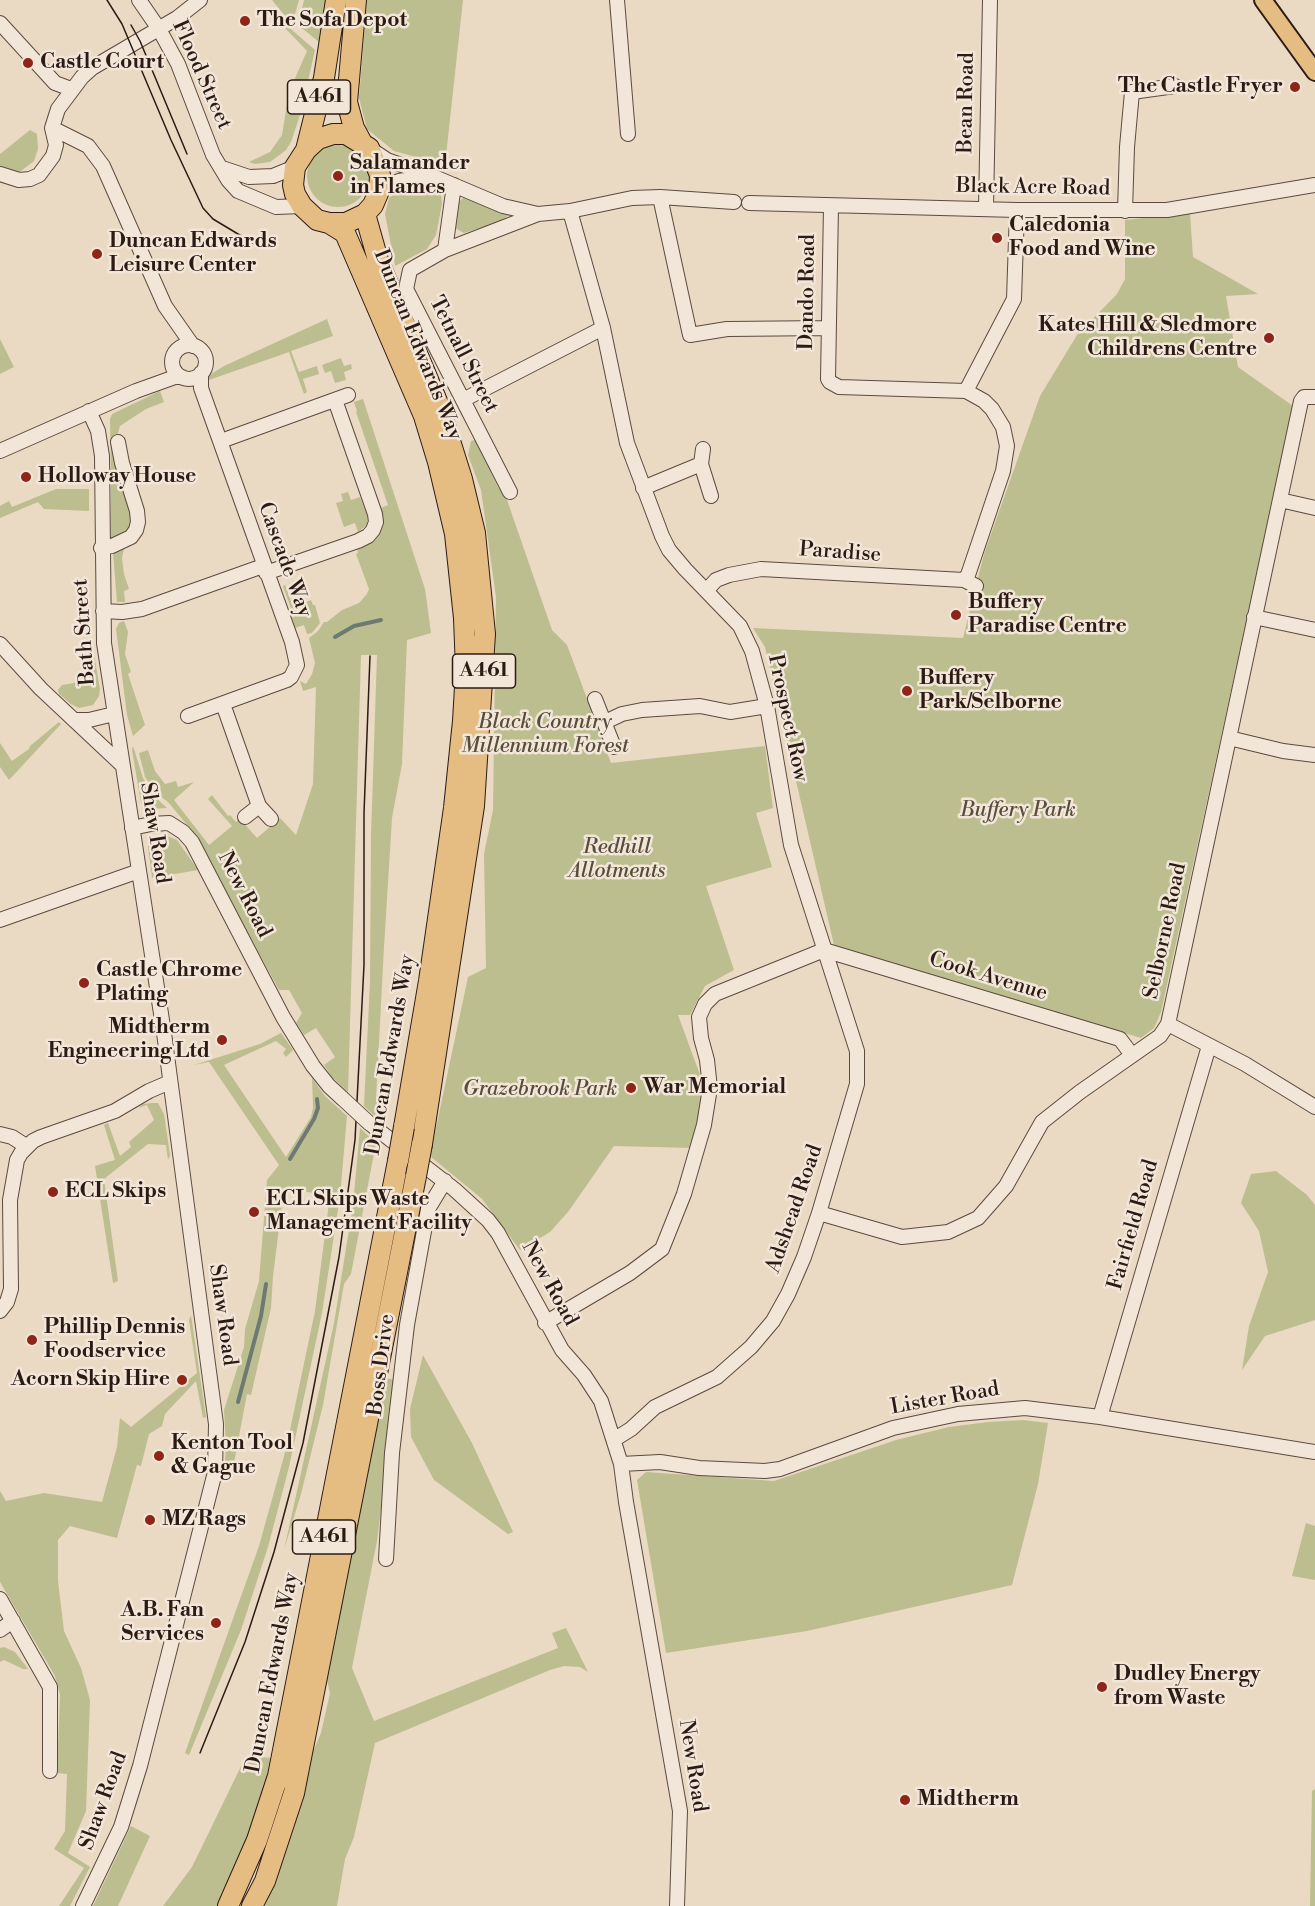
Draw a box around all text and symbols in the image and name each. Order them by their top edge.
place label: The Sofa Depot [257,8,407,34]
marker: The Sofa Depot [238,14,252,28]
street label: Flood Street [166,16,236,134]
place label: Castle Court [40,50,164,76]
street label: Bean Road [954,52,980,154]
marker: Castle Court [21,56,35,70]
place label: The Castle Fryer [1118,74,1283,100]
road number: A461 [288,80,350,114]
marker: The Castle Fryer [1288,80,1302,94]
place label: Salamander in Flames [350,151,470,201]
marker: Salamander in Flames [331,169,345,183]
street label: Black Acre Road [956,174,1110,202]
place label: Caledonia Food and Wine [1009,213,1156,263]
place label: Duncan Edwards Leisure Center [109,229,277,279]
marker: Caledonia Food and Wine [990,231,1004,245]
street label: Dando Road [794,234,822,350]
street label: Duncan Edwards Way [367,246,467,444]
marker: Duncan Edwards Leisure Center [90,247,104,261]
street label: Tetnall Street [423,292,503,418]
place label: Kates Hill & Sledmore Childrens Centre [1038,313,1257,363]
marker: Kates Hill & Sledmore Childrens Centre [1262,331,1276,345]
place label: Holloway House [38,464,196,490]
marker: Holloway House [19,470,33,484]
street label: Cascade Way [252,499,316,621]
street label: Paradise [798,538,882,568]
street label: Bath Street [69,578,101,686]
place label: Buffery Paradise Centre [968,590,1127,640]
marker: Buffery Paradise Centre [949,608,963,622]
street label: Prospect Row [761,652,813,784]
road number: A461 [452,654,516,688]
place label: Buffery Park/Selborne [919,666,1062,716]
marker: Buffery Park/Selborne [900,684,914,698]
park label: Black Country Millennium Forest [461,710,629,760]
street label: Shaw Road [134,780,174,886]
park label: Buffery Park [960,798,1076,824]
park label: Redhill Allotments [569,835,665,885]
street label: New Road [212,848,276,942]
street label: Selborne Road [1139,861,1193,1001]
street label: Cook Avenue [926,947,1050,1007]
street label: Duncan Edwards Way [361,953,421,1157]
place label: Castle Chrome Plating [96,958,242,1008]
marker: Castle Chrome Plating [77,976,91,990]
place label: Midtherm Engineering Ltd [48,1015,210,1065]
marker: Midtherm Engineering Ltd [215,1033,229,1047]
place label: War Memorial [643,1075,786,1101]
park label: Grazebrook Park [463,1077,617,1103]
marker: War Memorial [624,1081,638,1095]
street label: Adshead Road [761,1142,829,1276]
street label: Fairfield Road [1103,1157,1165,1293]
place label: ECL Skips [65,1179,166,1205]
marker: ECL Skips [46,1185,60,1199]
place label: ECL Skips Waste Management Facility [266,1187,472,1237]
marker: ECL Skips Waste Management Facility [247,1205,261,1219]
street label: New Road [515,1237,583,1331]
street label: Shaw Road [202,1262,242,1368]
street label: Boss Drive [363,1312,401,1418]
place label: Phillip Dennis Foodservice [44,1315,185,1365]
marker: Phillip Dennis Foodservice [25,1333,39,1347]
place label: Acorn Skip Hire [11,1367,170,1393]
marker: Acorn Skip Hire [175,1373,189,1387]
street label: Lister Road [889,1377,1001,1421]
place label: Kenton Tool & Gague [171,1431,293,1481]
marker: Kenton Tool & Gague [152,1449,166,1463]
place label: MZ Rags [162,1507,246,1533]
marker: MZ Rags [143,1513,157,1527]
road number: A461 [292,1520,356,1554]
street label: Duncan Edwards Way [241,1571,305,1775]
place label: A.B. Fan Services [121,1598,204,1648]
marker: A.B. Fan Services [209,1616,223,1630]
place label: Dudley Energy from Waste [1114,1662,1261,1712]
marker: Dudley Energy from Waste [1095,1680,1109,1694]
street label: New Road [672,1718,712,1814]
street label: Shaw Road [75,1749,133,1853]
place label: Midtherm [917,1787,1019,1813]
marker: Midtherm [898,1793,912,1807]

